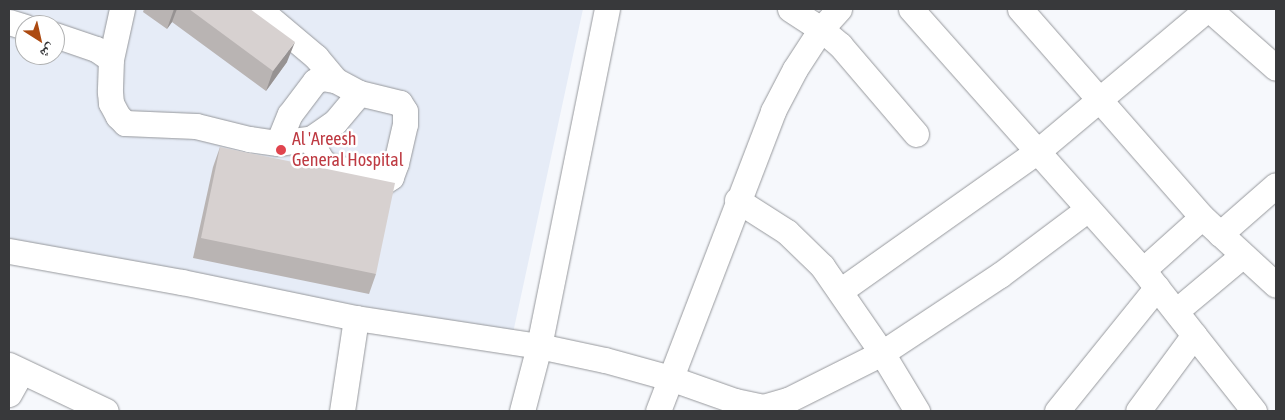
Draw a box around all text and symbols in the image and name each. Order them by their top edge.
north arrow [15,15,65,65]
text: ش [37,41,59,62]
place label: Al 'Areesh General Hospital [292,129,403,172]
marker: Al 'Areesh General Hospital [274,143,288,157]

